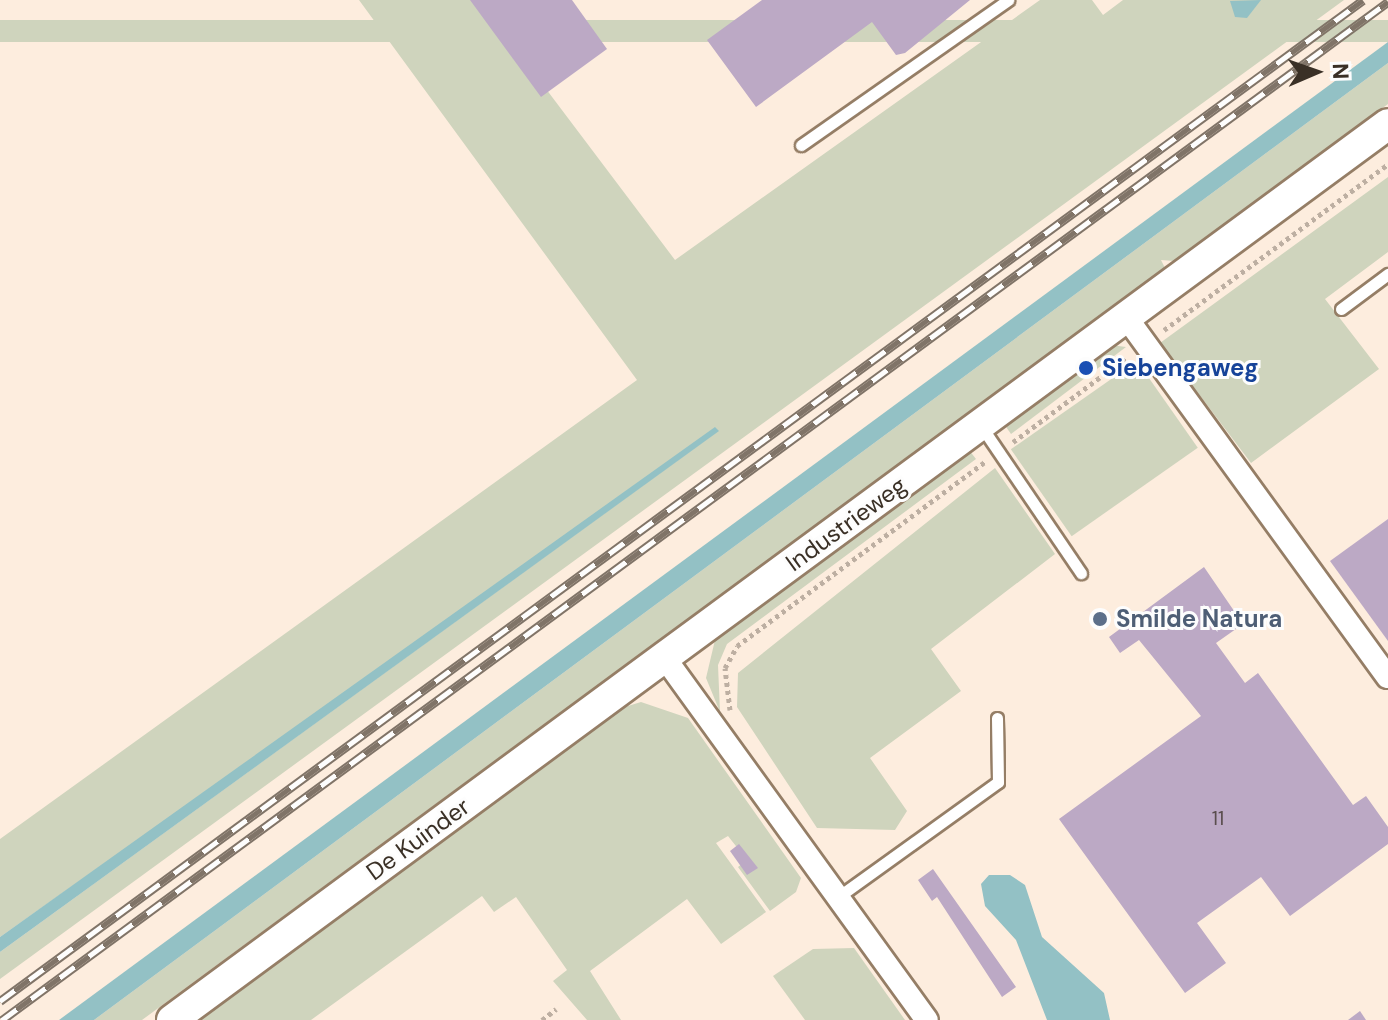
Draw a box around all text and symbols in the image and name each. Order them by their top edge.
north arrow [1276,32,1356,112]
text: N [1326,63,1355,80]
place label: Siebengaweg [1102,354,1258,382]
marker: Siebengaweg [1077,359,1095,377]
street label: Industrieweg [780,471,912,577]
place label: Smilde Natura [1116,605,1282,633]
marker: Smilde Natura [1091,610,1109,628]
street label: De Kuinder [361,792,475,886]
house number: 11 [1212,806,1224,830]

